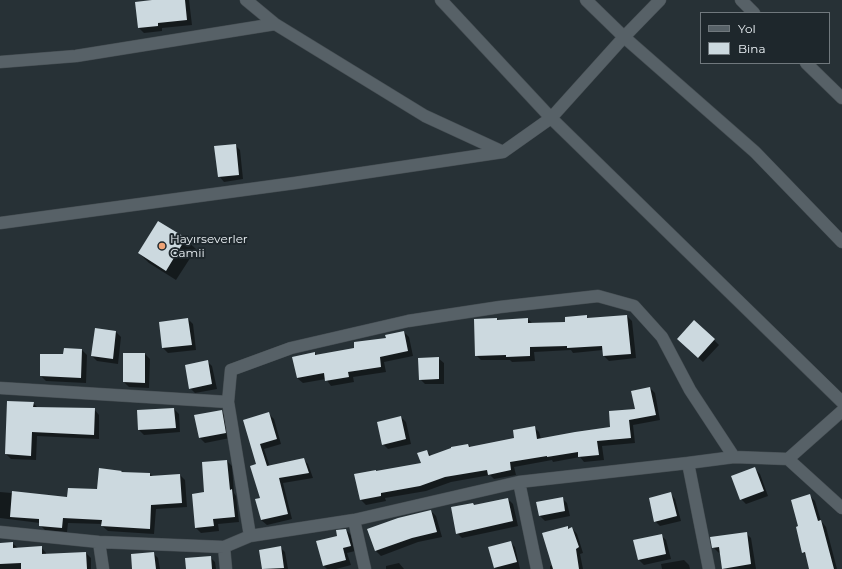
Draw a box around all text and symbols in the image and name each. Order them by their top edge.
legend [700,12,830,64]
text: Yol [738,21,756,36]
text: Bina [738,41,765,56]
place label: Hayırseverler Camii [170,232,248,260]
marker: Hayırseverler Camii [157,241,167,251]

